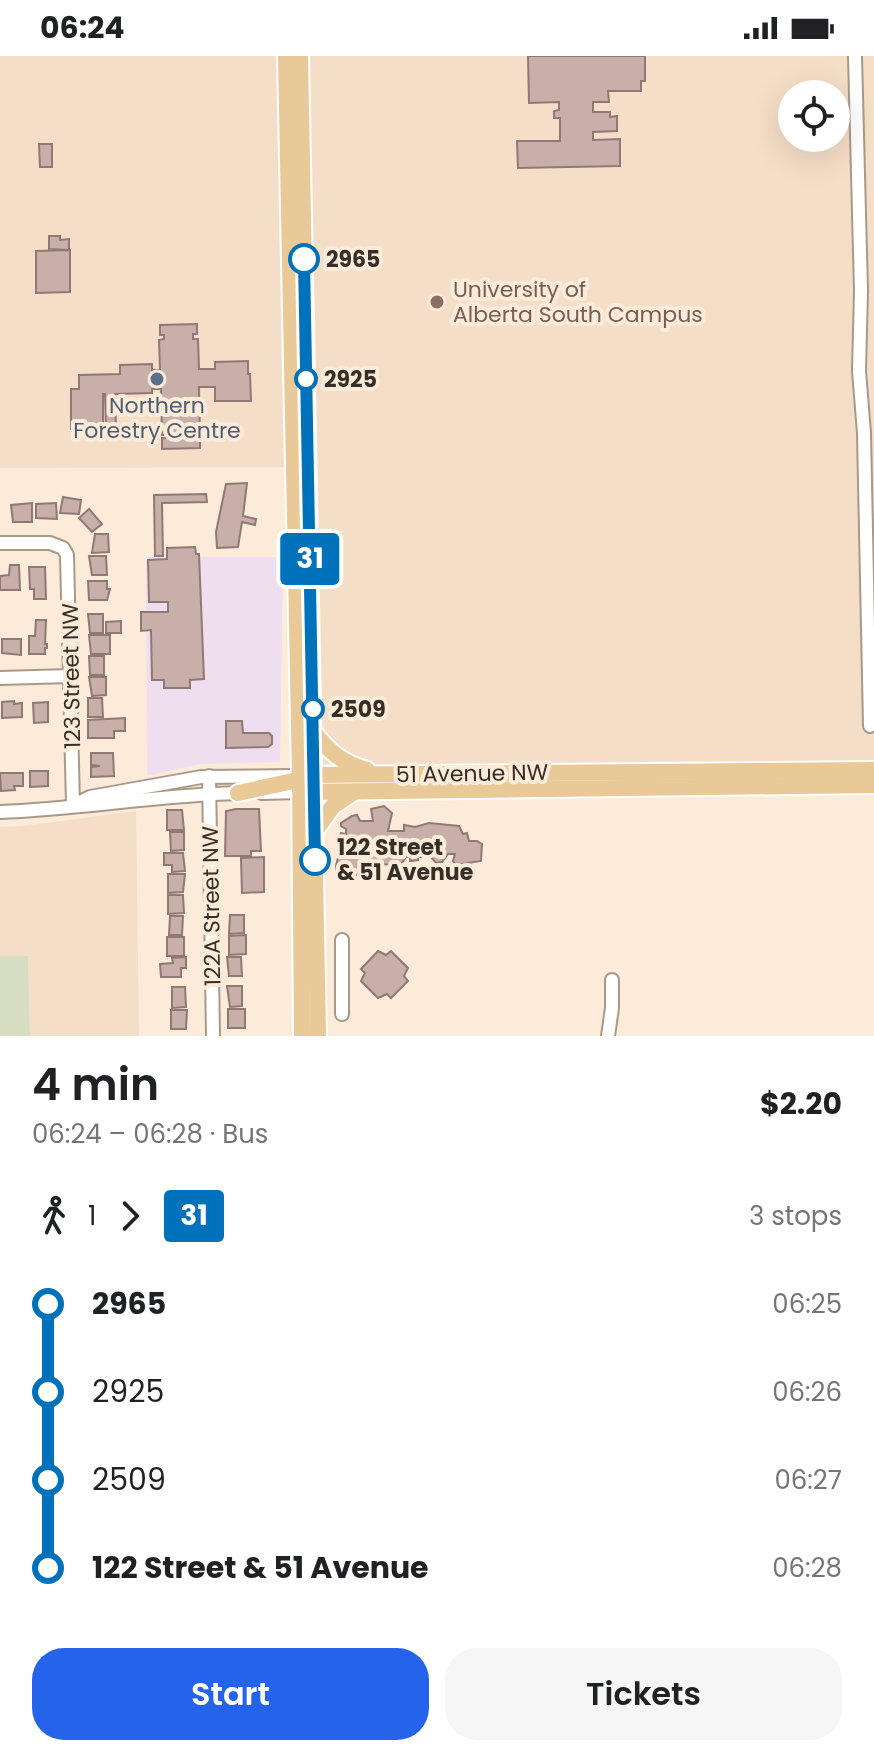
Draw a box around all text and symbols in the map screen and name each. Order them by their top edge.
text: 06:24 [40,6,125,49]
map controls [778,80,850,152]
button: locate [778,80,850,152]
marker: 2965 [289,244,319,274]
place label: 2965 [326,244,380,275]
place label: University of Alberta South Campus [453,274,703,330]
marker: University of Alberta South Campus [428,293,446,311]
place label: 2925 [324,364,377,395]
marker: 2925 [295,368,317,390]
marker: Northern Forestry Centre [148,370,166,388]
place label: Northern Forestry Centre [73,390,241,446]
line badge: 31 [274,533,346,585]
text: 31 [296,539,324,578]
street label: 123 Street NW [55,603,88,749]
place label: 2509 [331,694,386,725]
marker: 2509 [302,698,324,720]
street label: 51 Avenue NW [396,757,548,790]
street label: 122A Street NW [195,826,228,986]
place label: 122 Street & 51 Avenue [337,832,473,888]
marker: 122 Street & 51 Avenue [300,845,330,875]
text: 4 min [32,1054,159,1115]
text: $2.20 [760,1082,842,1125]
text: 06:24 – 06:28 · Bus [32,1116,268,1152]
icon: walk [32,1194,76,1238]
icon: forward [108,1194,152,1238]
text: 31 [180,1196,208,1235]
text: 1 [88,1198,96,1234]
text: 3 stops [749,1198,842,1234]
text: 2965 [92,1282,166,1325]
text: 06:25 [772,1286,842,1322]
text: 2925 [92,1370,164,1413]
text: 06:26 [772,1374,842,1410]
text: 2509 [92,1458,166,1501]
text: 06:27 [774,1462,842,1498]
text: 122 Street & 51 Avenue [92,1546,429,1589]
text: 06:28 [772,1550,842,1586]
button: Start [32,1648,429,1740]
button: Tickets [445,1648,842,1740]

